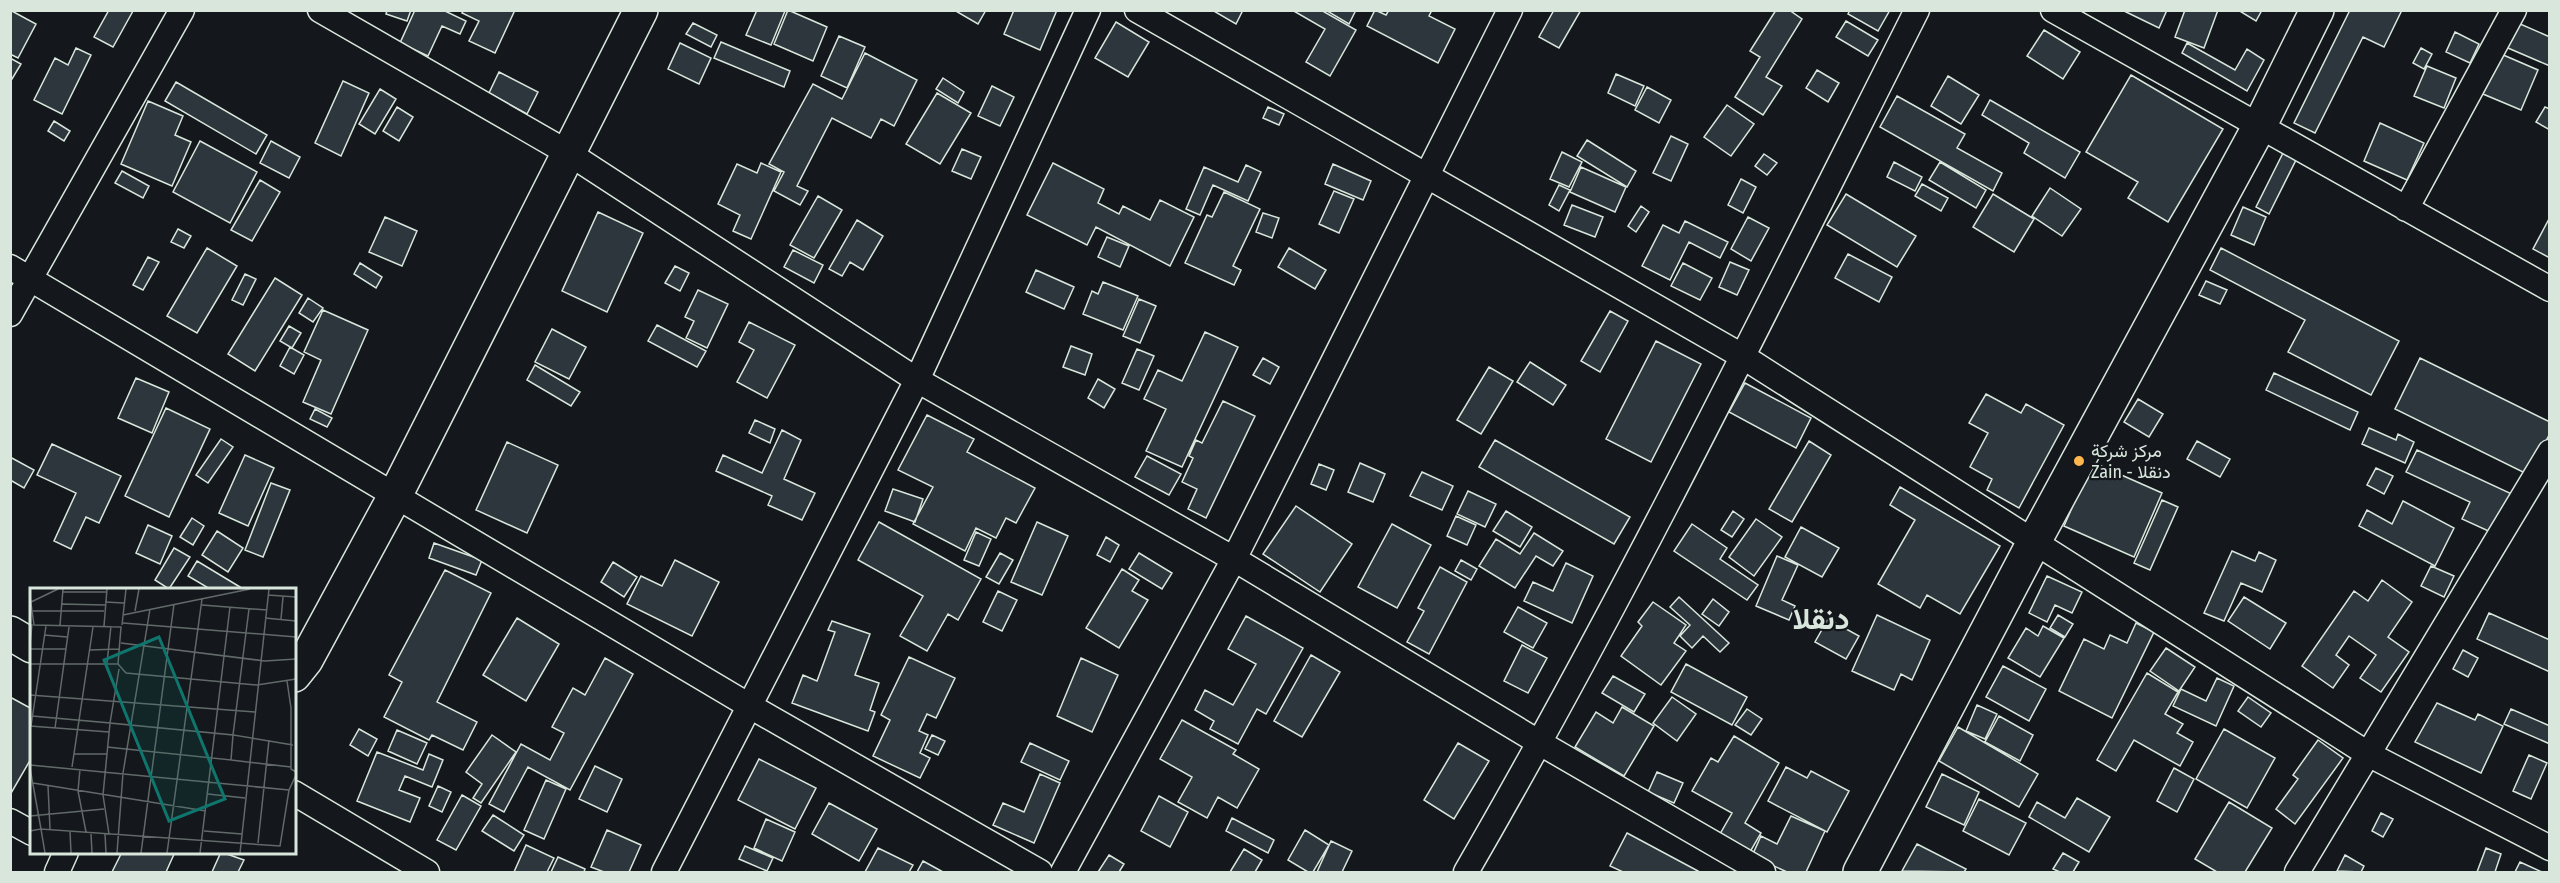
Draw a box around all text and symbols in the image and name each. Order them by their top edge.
place label: مركز شركة Zain - دنقلا [2091,440,2171,483]
marker: مركز شركة Zain - دنقلا [2072,454,2086,468]
inset map [30,588,296,853]
district label: دنقلا [1792,601,1850,637]

